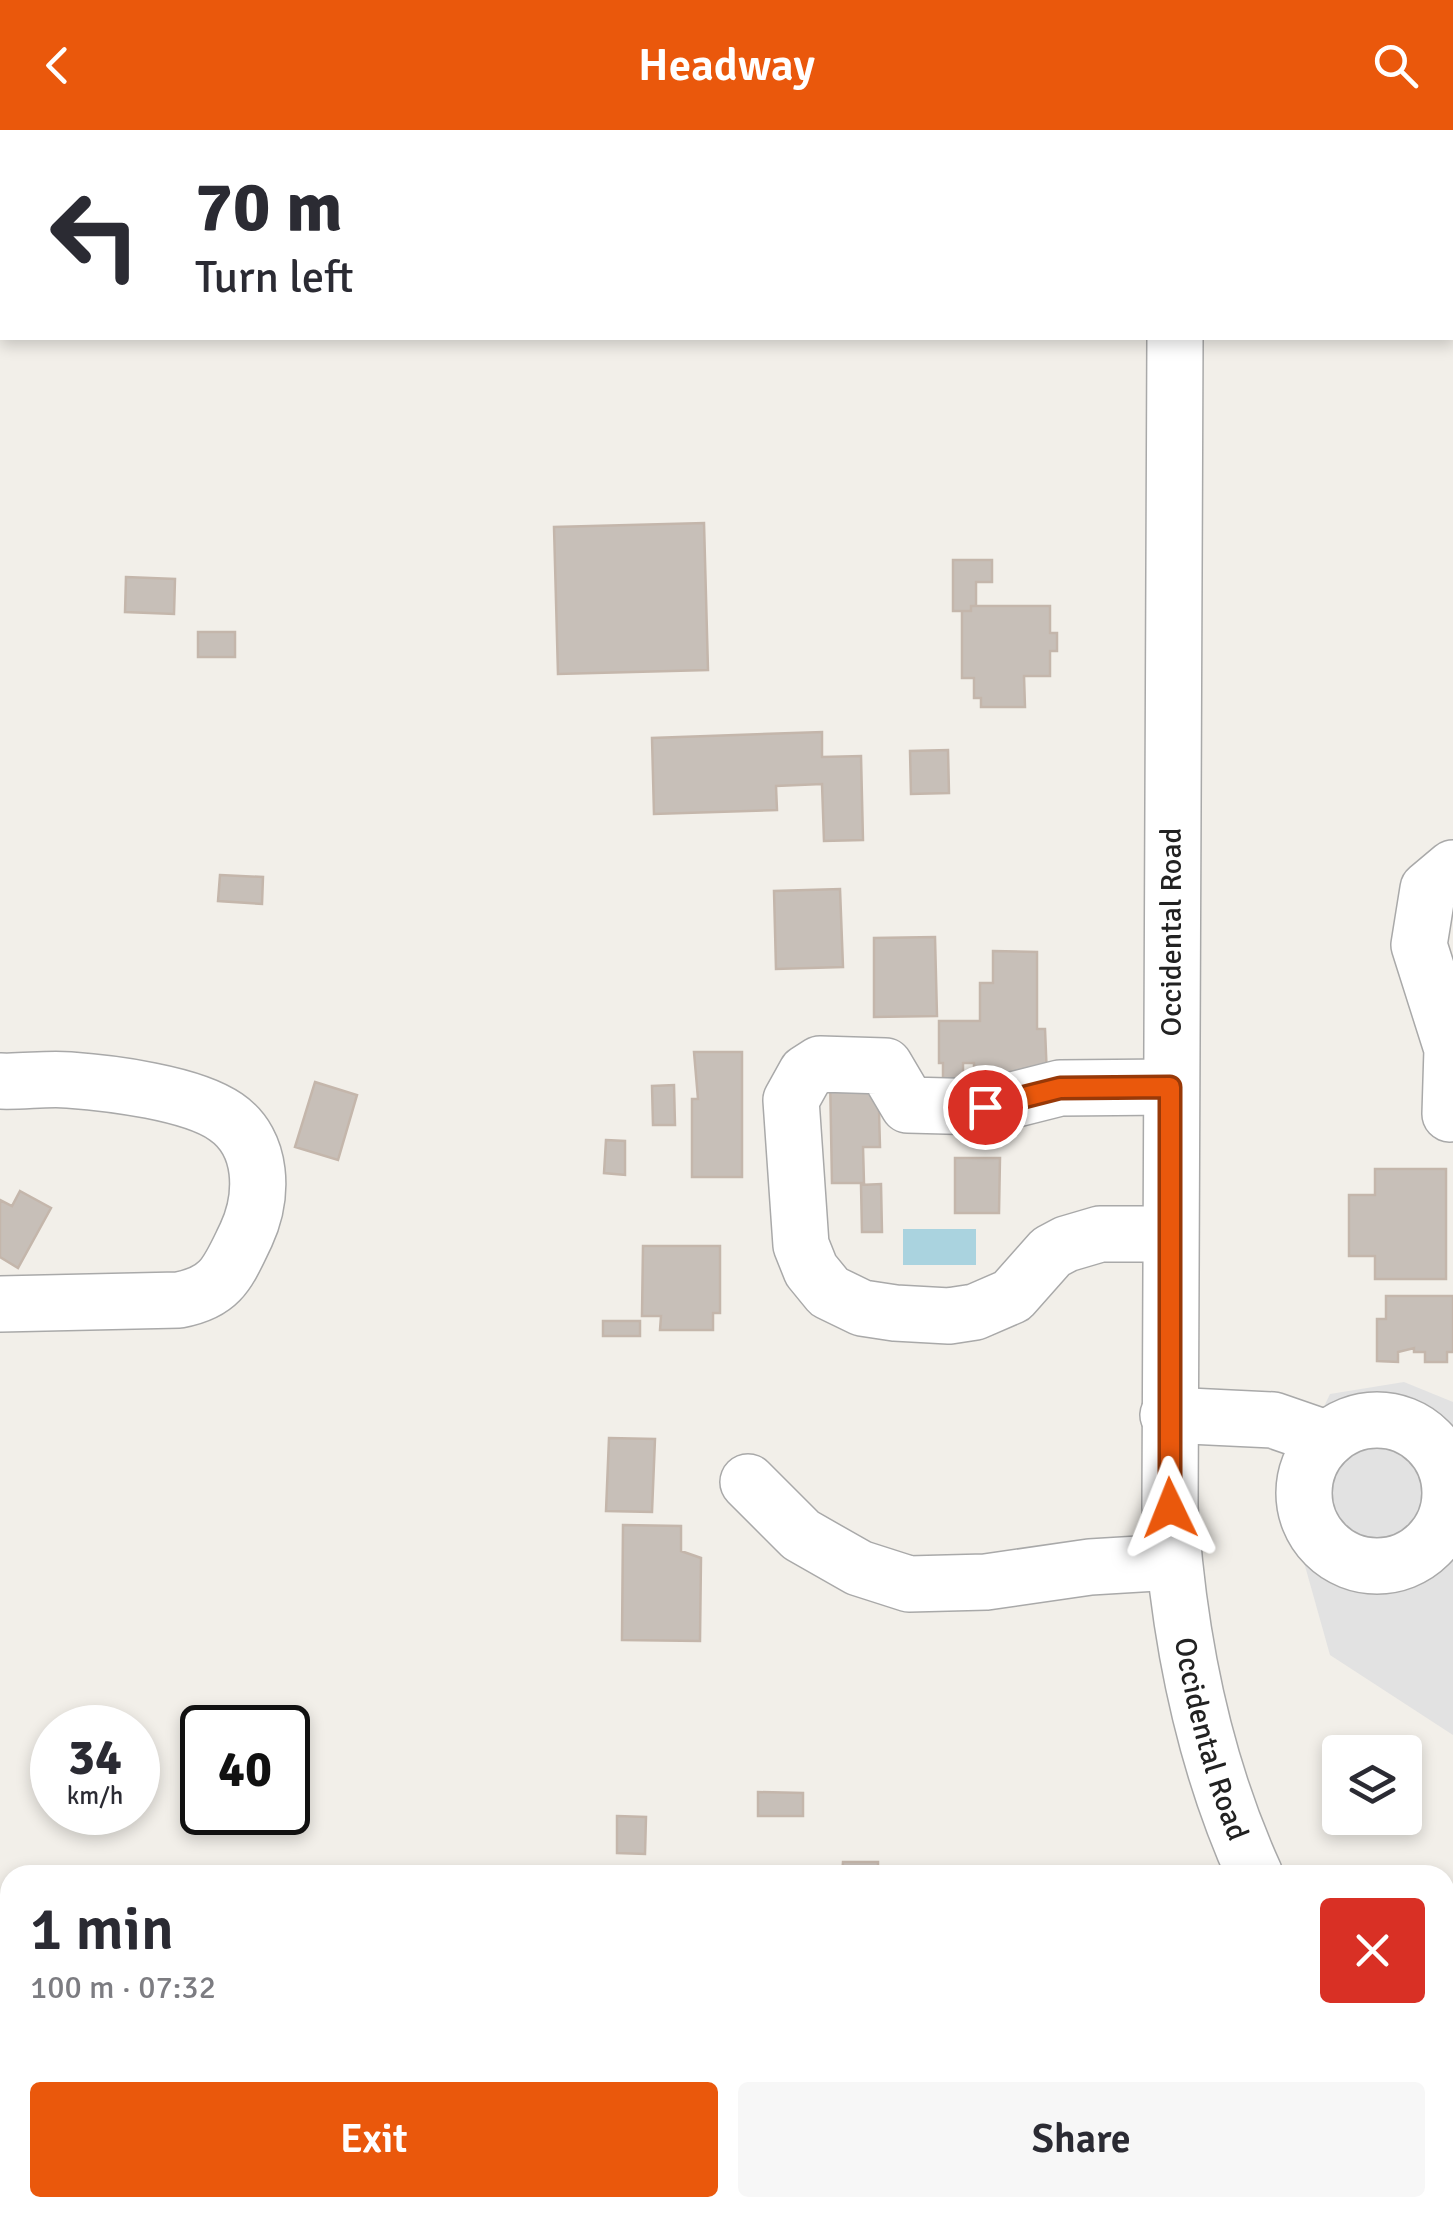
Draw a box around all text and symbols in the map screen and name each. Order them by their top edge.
icon: back [30,38,85,93]
text: Headway [638,38,815,93]
icon: search [1368,38,1423,93]
text: 70 m [195,164,343,250]
icon: left [30,170,160,300]
text: Turn left [195,250,354,305]
street label: Occidental Road [1153,828,1190,1036]
pin [943,1065,1028,1150]
icon: arrive [958,1080,1013,1135]
position arrow [1118,1456,1222,1560]
street label: Occidental Road [1166,1635,1256,1846]
speed limit sign: 40 [180,1705,310,1835]
text: 34 [68,1727,122,1789]
map controls [1322,1735,1422,1835]
button: layers [1322,1735,1422,1835]
text: km/h [67,1780,123,1811]
text: 1 min [30,1893,174,1967]
button: close [1320,1898,1425,2003]
text: 100 m · 07:32 [30,1968,216,2007]
button: Exit [30,2082,718,2197]
button: Share [738,2082,1425,2197]

